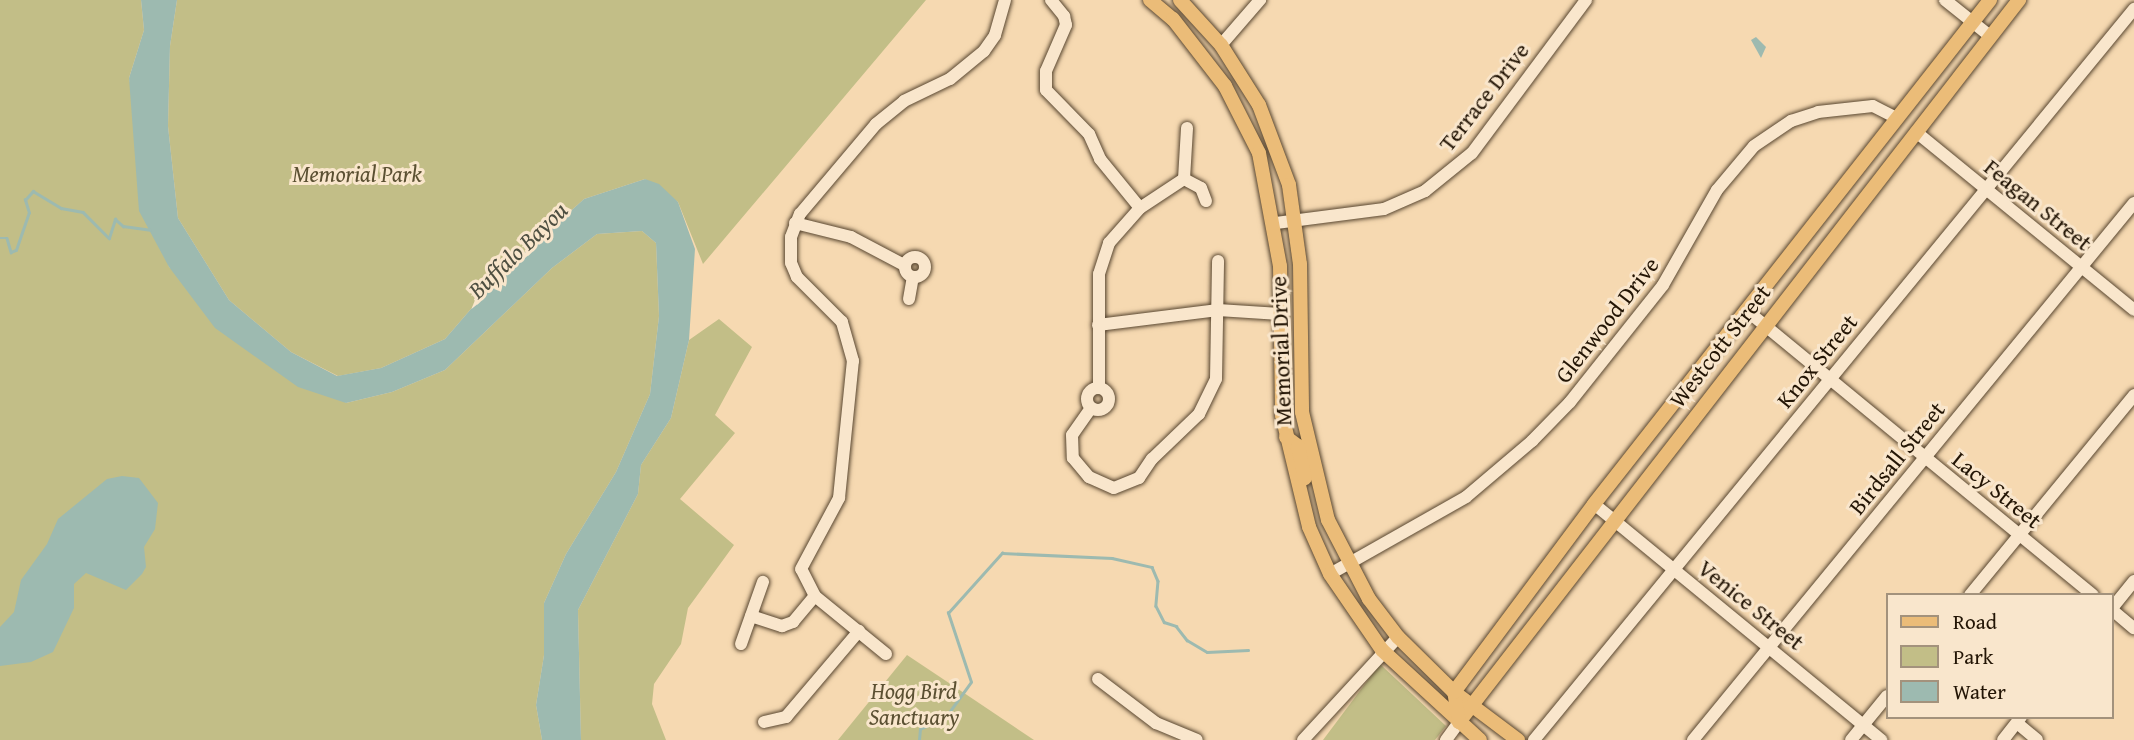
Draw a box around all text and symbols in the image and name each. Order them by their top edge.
street label: Terrace Drive [1433,37,1535,157]
street label: Feagan Street [1979,153,2097,257]
park label: Memorial Park [292,160,422,188]
water label: Buffalo Bayou [462,196,574,304]
street label: Glenwood Drive [1549,252,1665,388]
street label: Memorial Drive [1265,276,1297,426]
street label: Westcott Street [1664,279,1776,413]
street label: Knox Street [1771,308,1863,414]
street label: Birdsall Street [1843,396,1951,520]
street label: Lacy Street [1947,446,2047,534]
street label: Venice Street [1693,554,1809,656]
legend [1885,593,2113,719]
text: Road [1953,606,1997,637]
text: Park [1953,641,1994,672]
text: Water [1953,676,2006,707]
park label: Hogg Bird Sanctuary [869,677,959,731]

